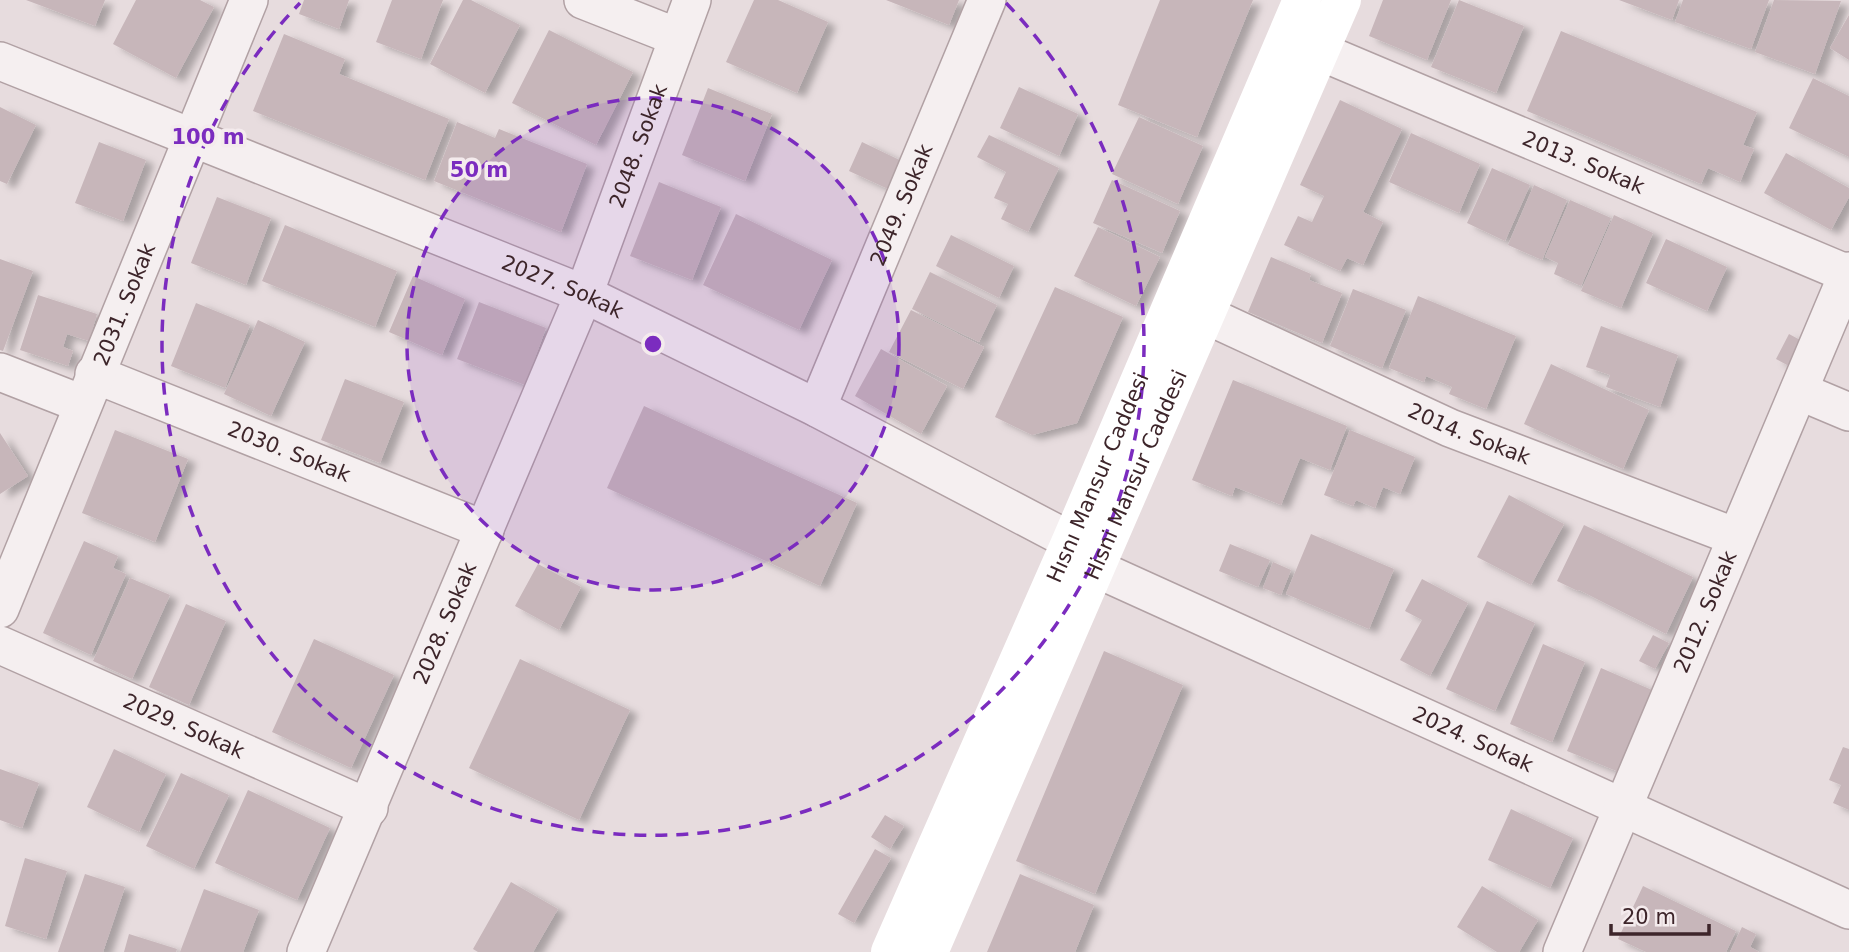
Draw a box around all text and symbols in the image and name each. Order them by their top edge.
street label: 2048. Sokak [605,80,672,211]
text: 100 m [171,125,245,149]
street label: 2013. Sokak [1519,126,1649,199]
street label: 2049. Sokak [866,140,938,270]
text: 50 m [450,158,508,182]
street label: 2031. Sokak [89,239,161,369]
street label: 2027. Sokak [498,250,628,324]
centre of rings [641,332,665,356]
street label: Hisni Mansur Caddesi [1080,366,1192,584]
street label: Hısnı Mansur Caddesi [1042,369,1154,586]
street label: 2014. Sokak [1404,398,1535,470]
street label: 2030. Sokak [224,417,355,487]
street label: 2012. Sokak [1669,547,1742,676]
street label: 2028. Sokak [409,558,482,688]
street label: 2029. Sokak [120,689,249,764]
street label: 2024. Sokak [1409,702,1538,778]
scale bar [1611,892,1709,936]
text: 20 m [1622,905,1676,929]

